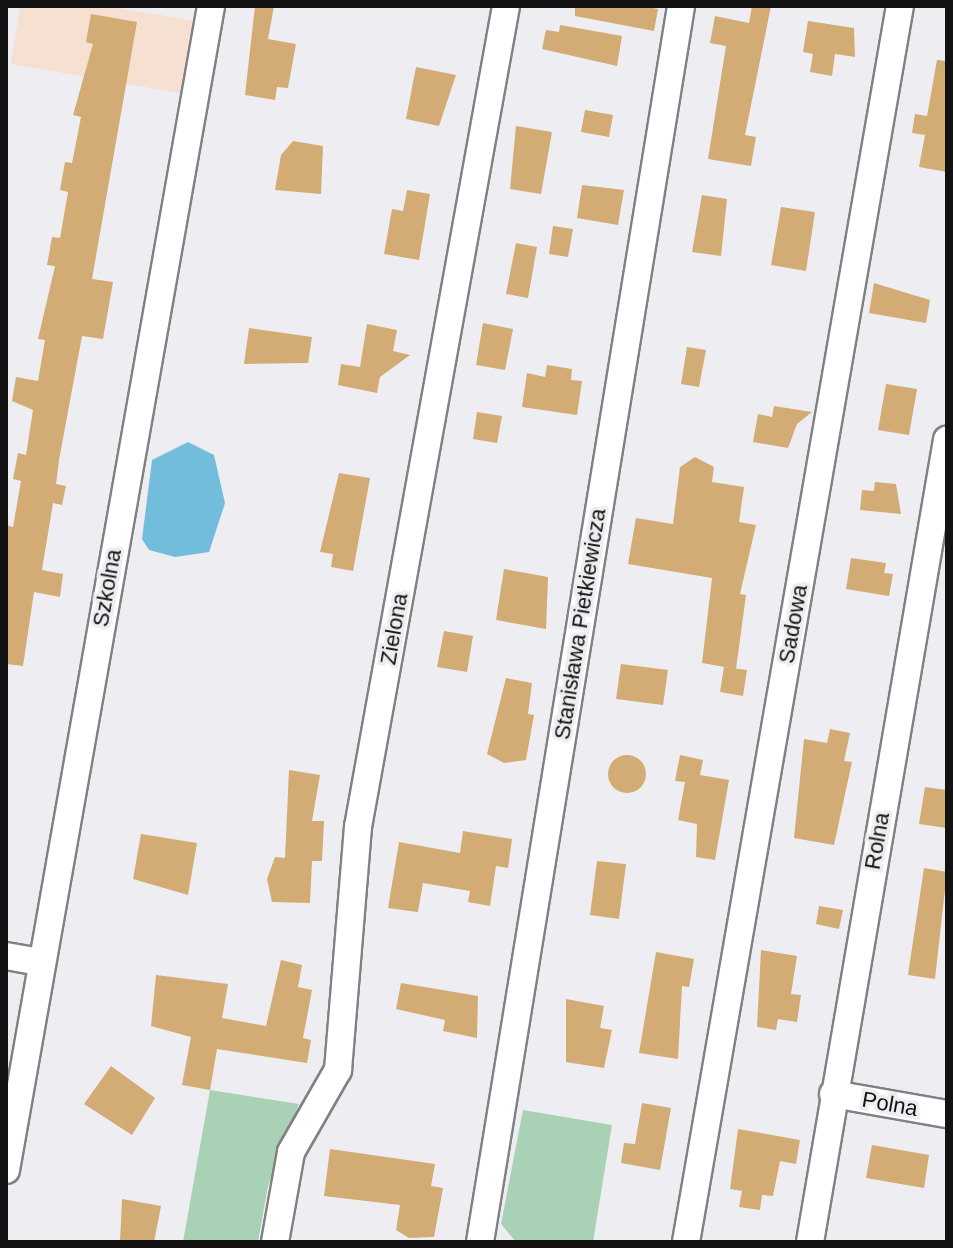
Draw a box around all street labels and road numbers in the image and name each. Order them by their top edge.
street label: Stanisława Pietkiewicza [549,507,611,741]
street label: Szkolna [87,547,127,629]
street label: Sadowa [773,583,813,665]
street label: Zielona [375,591,413,667]
street label: Rolna [859,810,895,872]
street label: Polna [860,1086,920,1122]

